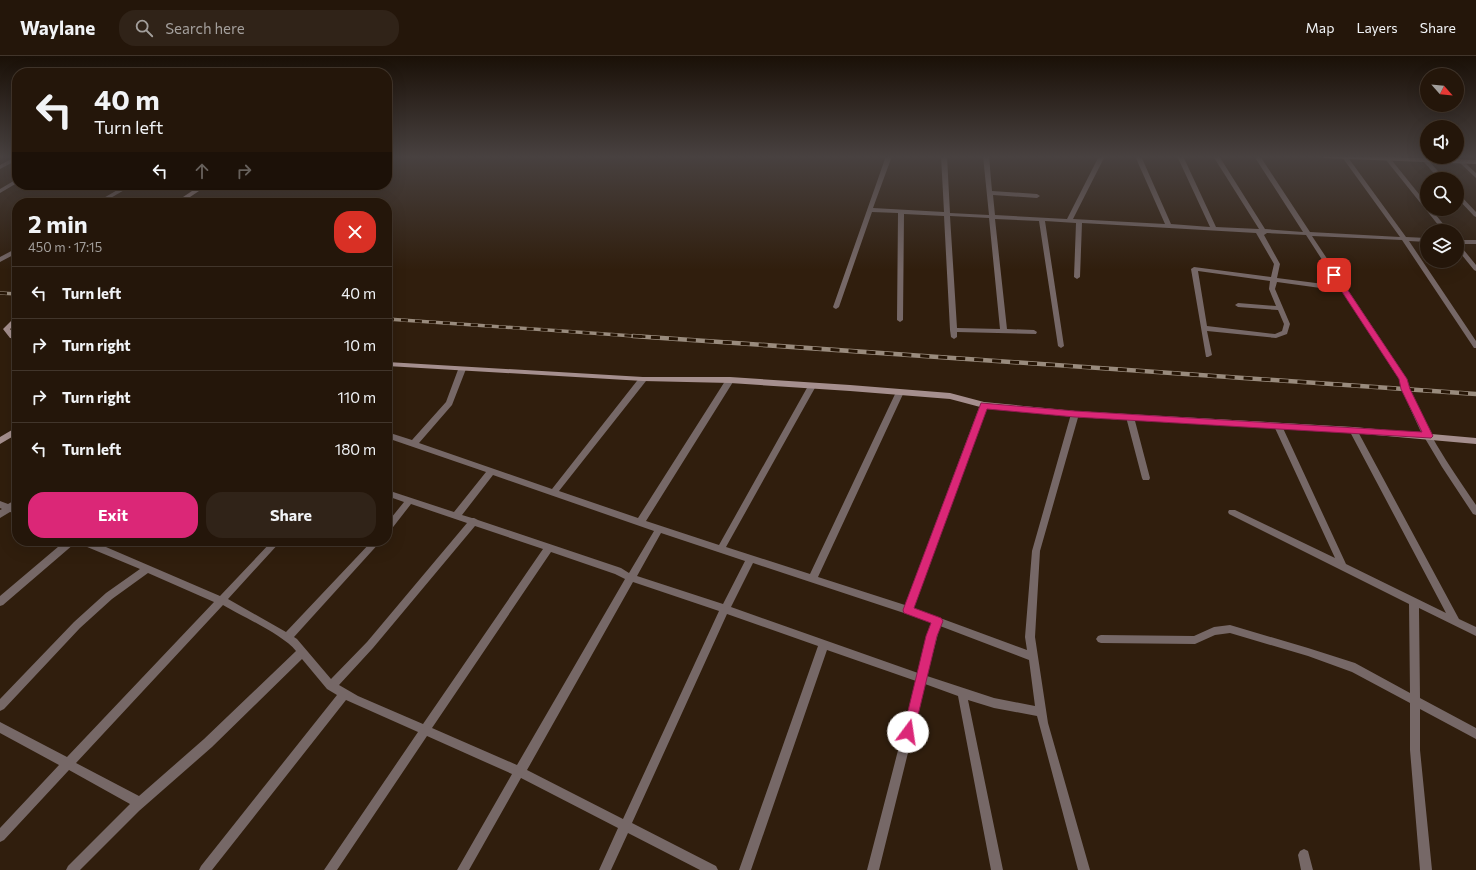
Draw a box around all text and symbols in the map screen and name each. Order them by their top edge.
search box [119,10,399,46]
text: Waylane [20,16,95,39]
icon: search [133,17,155,39]
text: Search here [165,19,245,37]
text: Map [1306,19,1334,36]
text: Layers [1356,19,1398,36]
text: Share [1420,19,1456,36]
north arrow [1420,68,1464,112]
map controls [1420,68,1464,268]
text: 40 m [94,82,160,116]
icon: left [28,84,80,136]
text: Turn left [94,116,163,138]
button: sound [1420,120,1464,164]
icon: left [149,160,171,182]
icon: ahead [191,160,213,182]
icon: right [233,160,255,182]
button: search [1420,172,1464,216]
text: 2 min [28,209,88,238]
button: close [334,211,376,253]
button: layers [1420,224,1464,268]
text: 450 m · 17:15 [28,239,102,255]
pin [1317,258,1351,292]
icon: arrive [1323,264,1345,286]
icon: left [28,282,50,304]
text: Turn left [62,284,121,302]
text: 40 m [341,284,376,302]
icon: right [28,334,50,356]
text: Turn right [62,336,131,354]
text: 10 m [344,336,376,354]
icon: right [28,386,50,408]
text: Turn right [62,388,131,406]
text: 110 m [337,388,376,406]
icon: left [28,438,50,460]
text: Turn left [62,440,121,458]
text: 180 m [335,440,376,458]
button: Exit [28,492,198,538]
button: Share [206,492,376,538]
position arrow [887,711,929,753]

